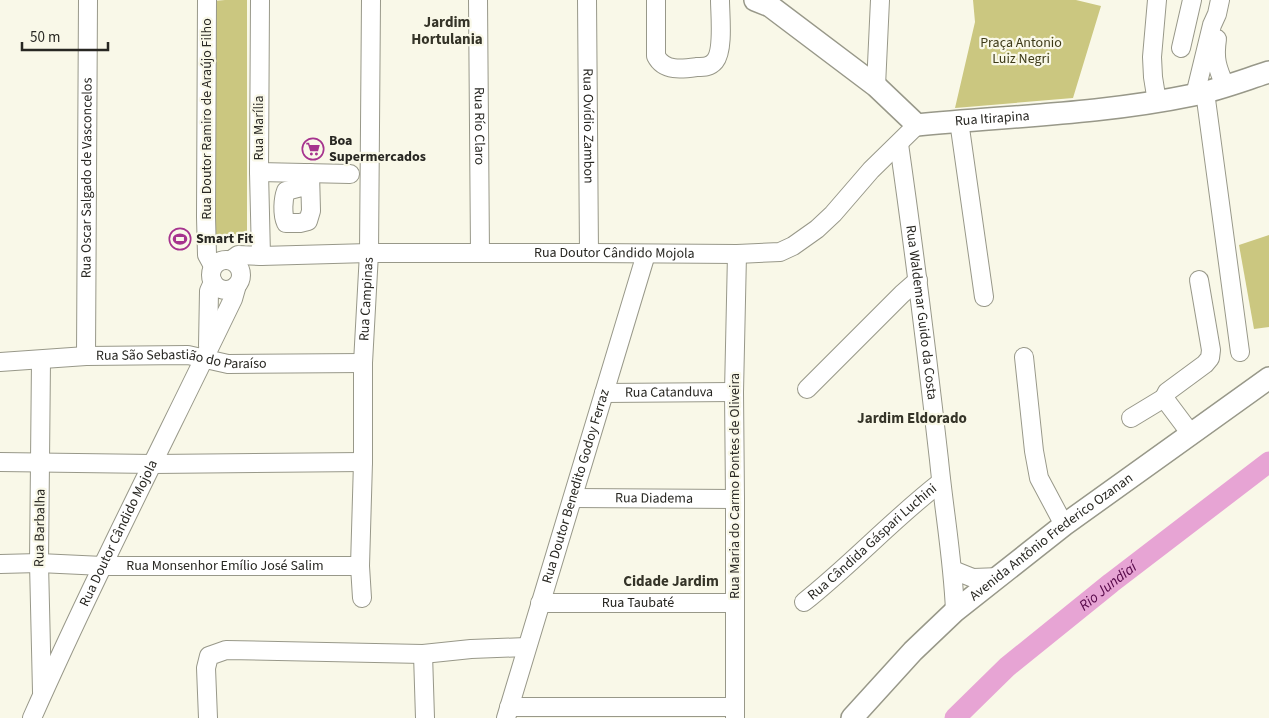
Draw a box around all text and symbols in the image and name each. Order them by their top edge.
district label: Jardim Hortulania [411,12,483,50]
street label: Rua Doutor Ramiro de Araújo Filho [197,18,217,220]
scale bar [22,20,109,52]
text: 50 m [30,27,60,48]
park label: Praça Antonio Luiz Negri [980,33,1062,69]
street label: Rua Ovídio Zambon [578,68,598,184]
street label: Rua Oscar Salgado de Vasconcelos [76,77,98,278]
street label: Rua Río Claro [469,87,489,165]
street label: Rua Marília [249,95,269,161]
street label: Rua Itirapina [954,106,1030,132]
place label: Boa Supermercados [329,131,426,167]
supermarket icon: Boa Supermercados [301,137,325,161]
street label: Rua Waldemar Guido da Costa [900,224,942,401]
sports icon: Smart Fit [168,227,192,251]
place label: Smart Fit [196,229,254,249]
street label: Rua Doutor Cândido Mojola [534,243,695,264]
street label: Rua Campinas [354,257,379,342]
street label: Rua São Sebastião do Paraíso [96,345,267,375]
street label: Rua Maria do Carmo Pontes de Oliveira [725,373,745,599]
street label: Rua Catanduva [625,382,713,403]
street label: Rua Doutor Benedito Godoy Ferraz [537,387,615,586]
district label: Jardim Eldorado [857,408,967,429]
street label: Rua Doutor Cândido Mojola [75,457,163,610]
street label: Avenida Antônio Frederico Ozanan [965,469,1137,606]
street label: Rua Cândida Gáspari Luchini [803,479,941,605]
street label: Rua Diadema [615,488,693,509]
street label: Rua Barbalha [29,489,51,567]
water label: Rio Jundiaí [1074,555,1143,616]
street label: Rua Monsenhor Emílio José Salim [126,556,324,576]
district label: Cidade Jardim [623,571,719,592]
street label: Rua Taubaté [602,593,674,613]

